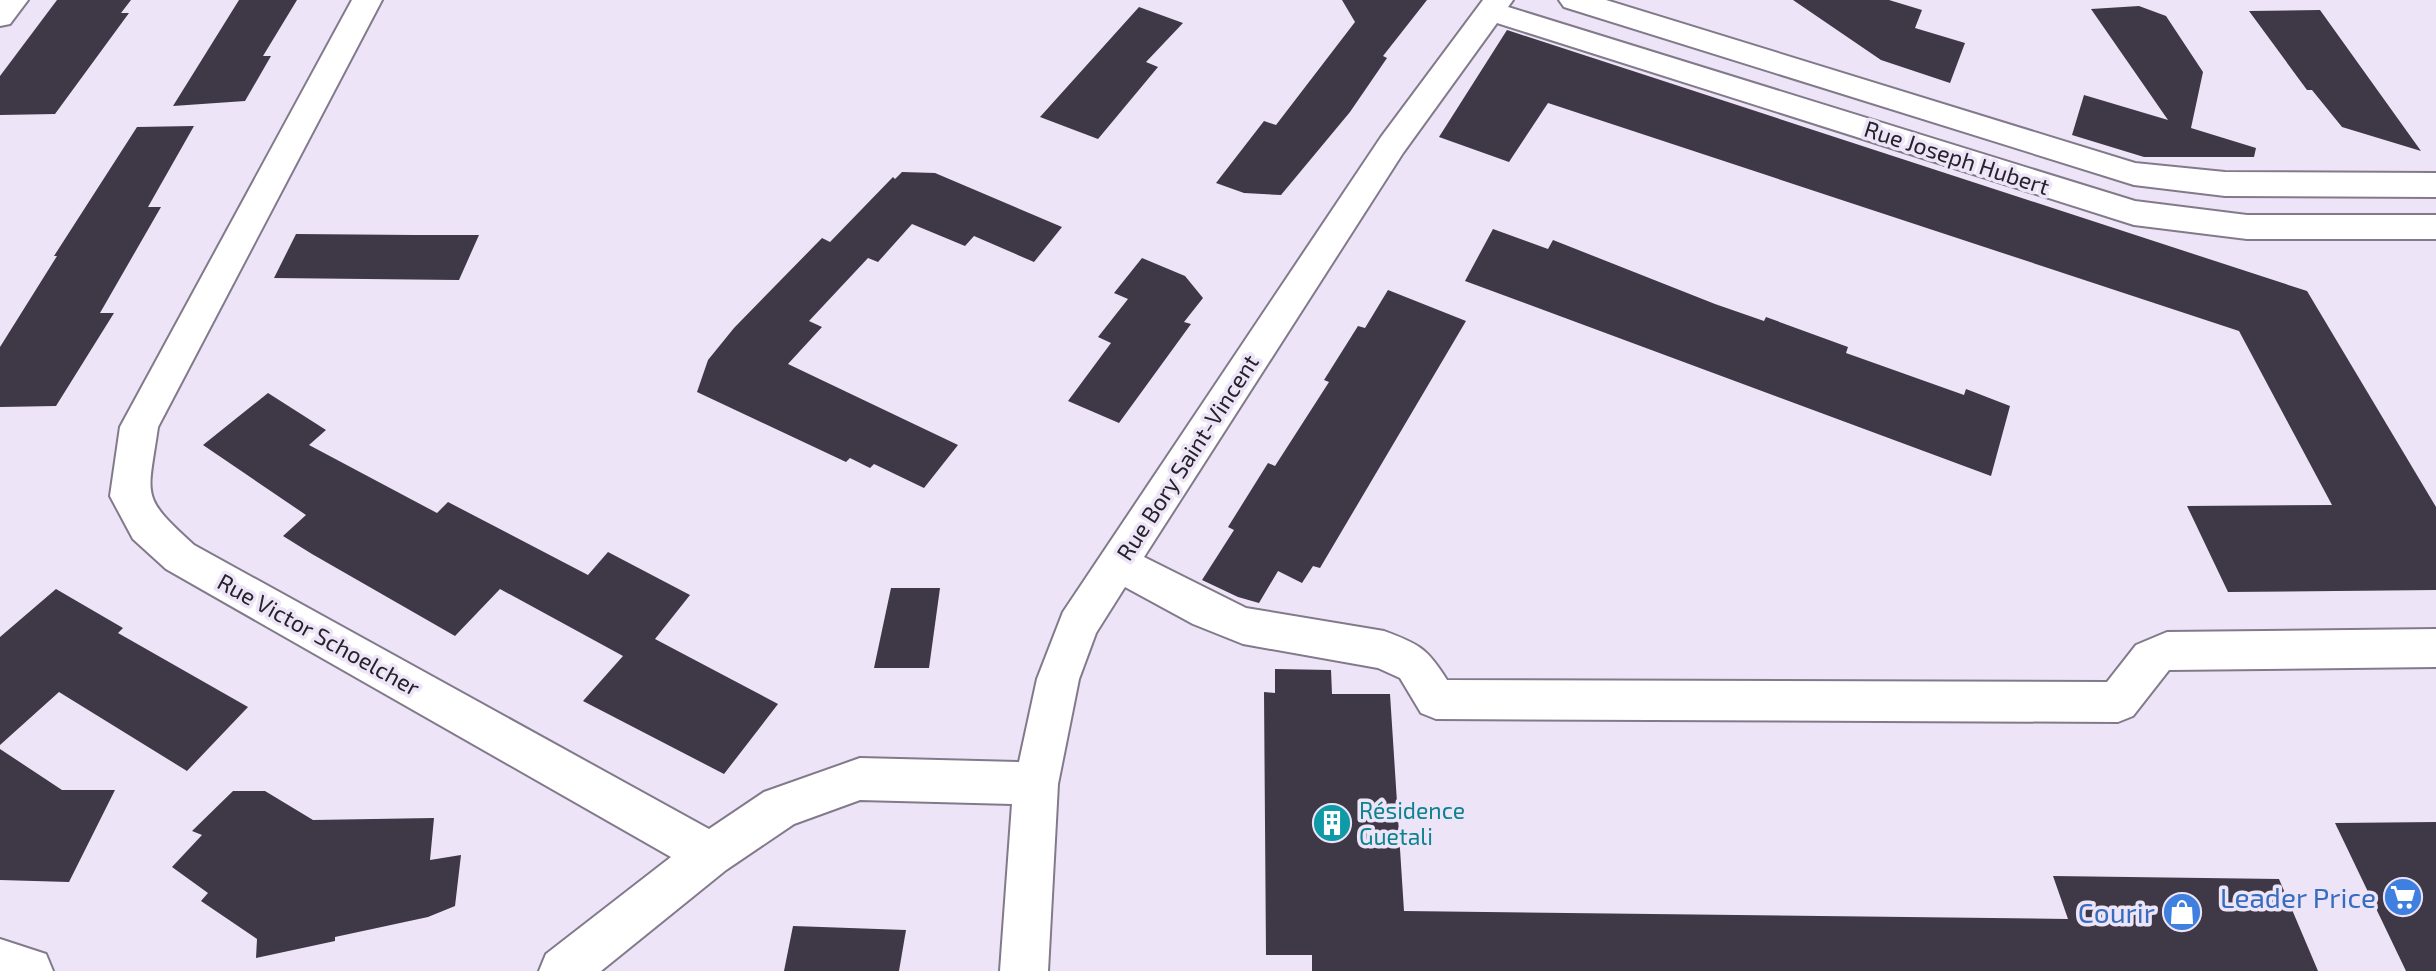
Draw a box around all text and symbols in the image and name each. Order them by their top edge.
street label: Rue Joseph Hubert [1861,114,2053,200]
street label: Rue Bory Saint-Vincent [1110,349,1264,565]
street label: Rue Victor Schoelcher [213,567,425,701]
place label: Résidence Guetali [1359,796,1465,850]
building icon: Résidence Guetali [1311,802,1353,844]
supermarket icon: Leader Price [2382,876,2424,918]
place label: Leader Price [2220,880,2376,914]
shop icon: Courir [2161,891,2203,933]
place label: Courir [2078,895,2155,929]

